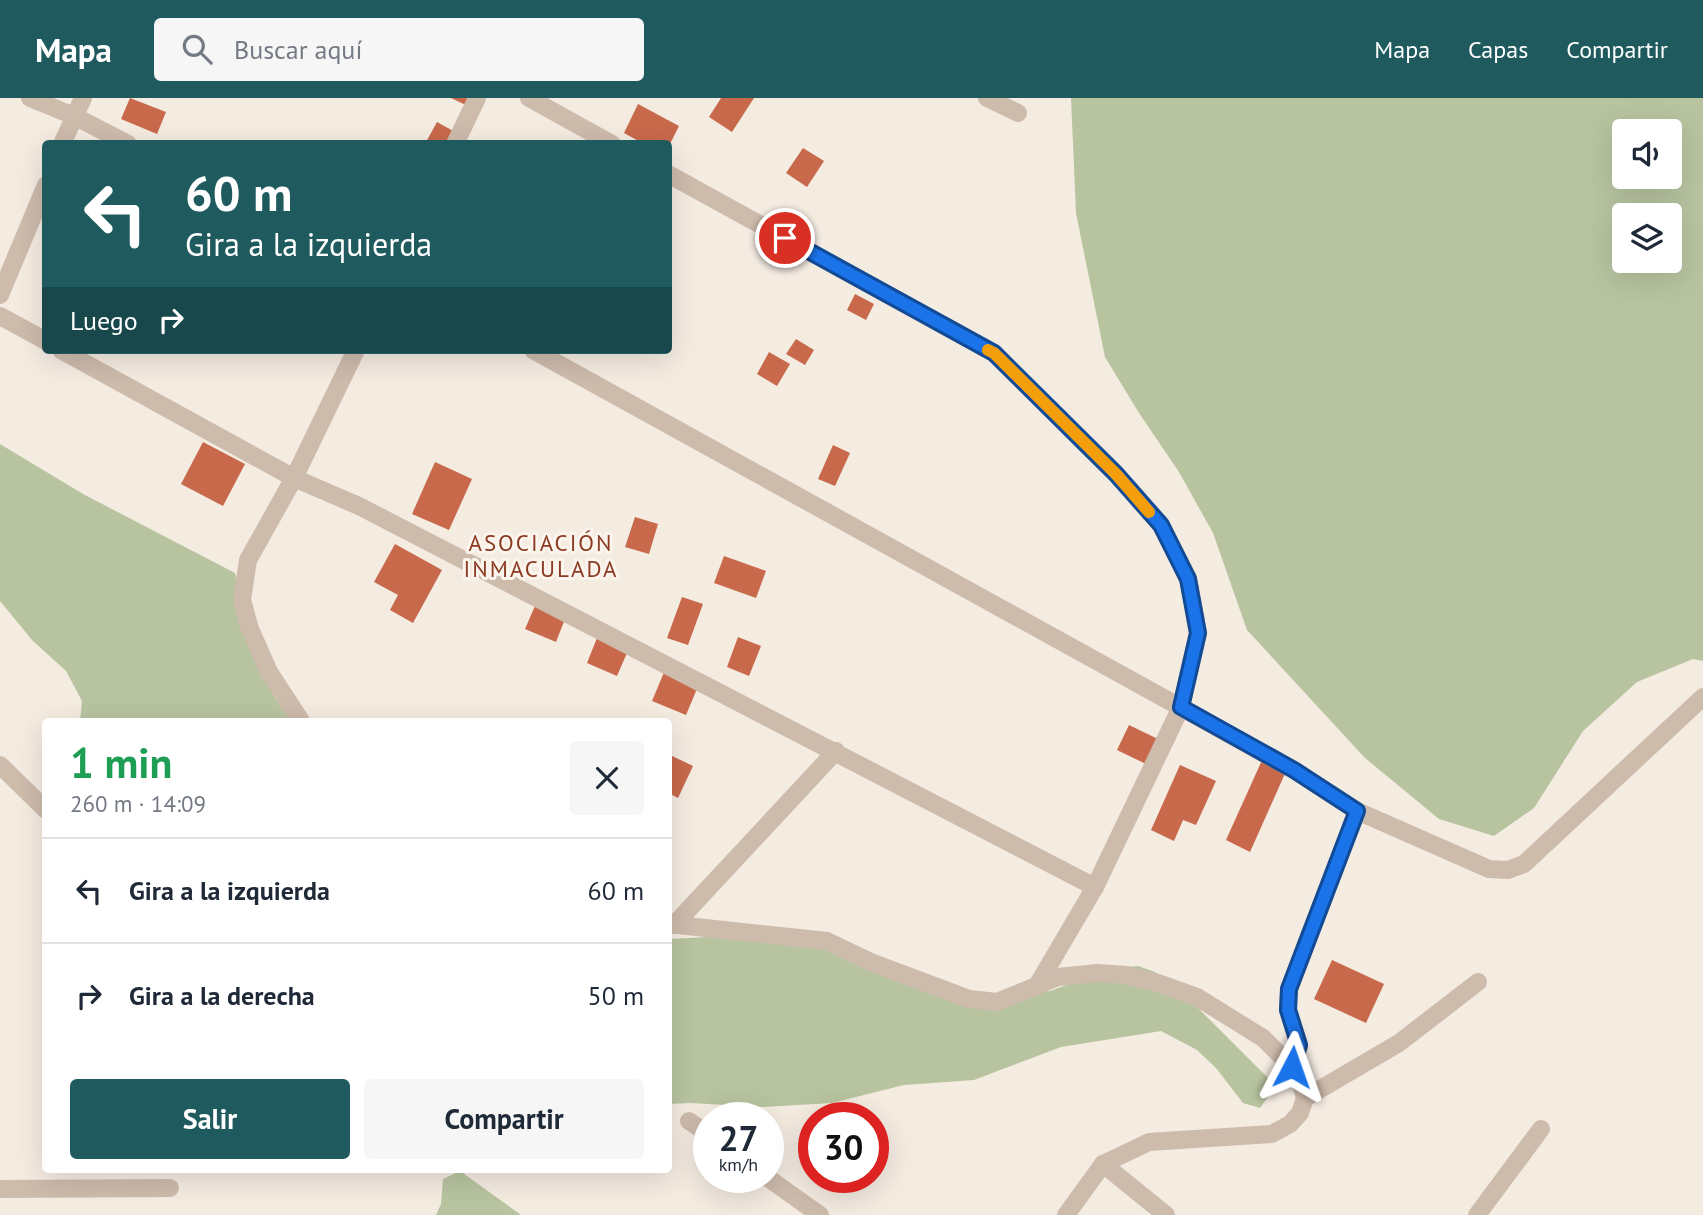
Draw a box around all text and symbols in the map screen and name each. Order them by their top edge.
search box [154,18,644,81]
text: Mapa [35,28,112,71]
icon: search [178,30,216,68]
text: Buscar aquí [234,33,362,66]
text: Mapa [1374,34,1430,65]
text: Capas [1468,34,1528,65]
text: Compartir [1566,34,1668,65]
map controls [1612,119,1682,273]
button: sound [1612,119,1682,189]
text: 60 m [185,161,292,225]
icon: left [70,168,161,259]
button: layers [1612,203,1682,273]
pin [755,208,815,268]
icon: arrive [766,219,804,257]
text: Gira a la izquierda [185,223,432,265]
icon: right [152,301,190,339]
text: Luego [70,304,138,337]
district label: ASOCIACIÓN INMACULADA [464,528,618,583]
text: 1 min [70,735,172,790]
button: close [570,741,644,815]
text: 260 m · 14:09 [70,789,206,818]
icon: left [70,872,108,910]
text: Gira a la izquierda [129,874,330,907]
text: 60 m [588,874,644,907]
icon: right [70,977,108,1015]
text: Gira a la derecha [129,979,315,1012]
text: 50 m [588,979,644,1012]
position arrow [1255,1030,1329,1104]
button: Salir [70,1079,350,1159]
button: Compartir [364,1079,644,1159]
speed limit sign: 30 [798,1102,889,1193]
text: 27 [719,1115,758,1161]
text: km/h [719,1153,758,1176]

